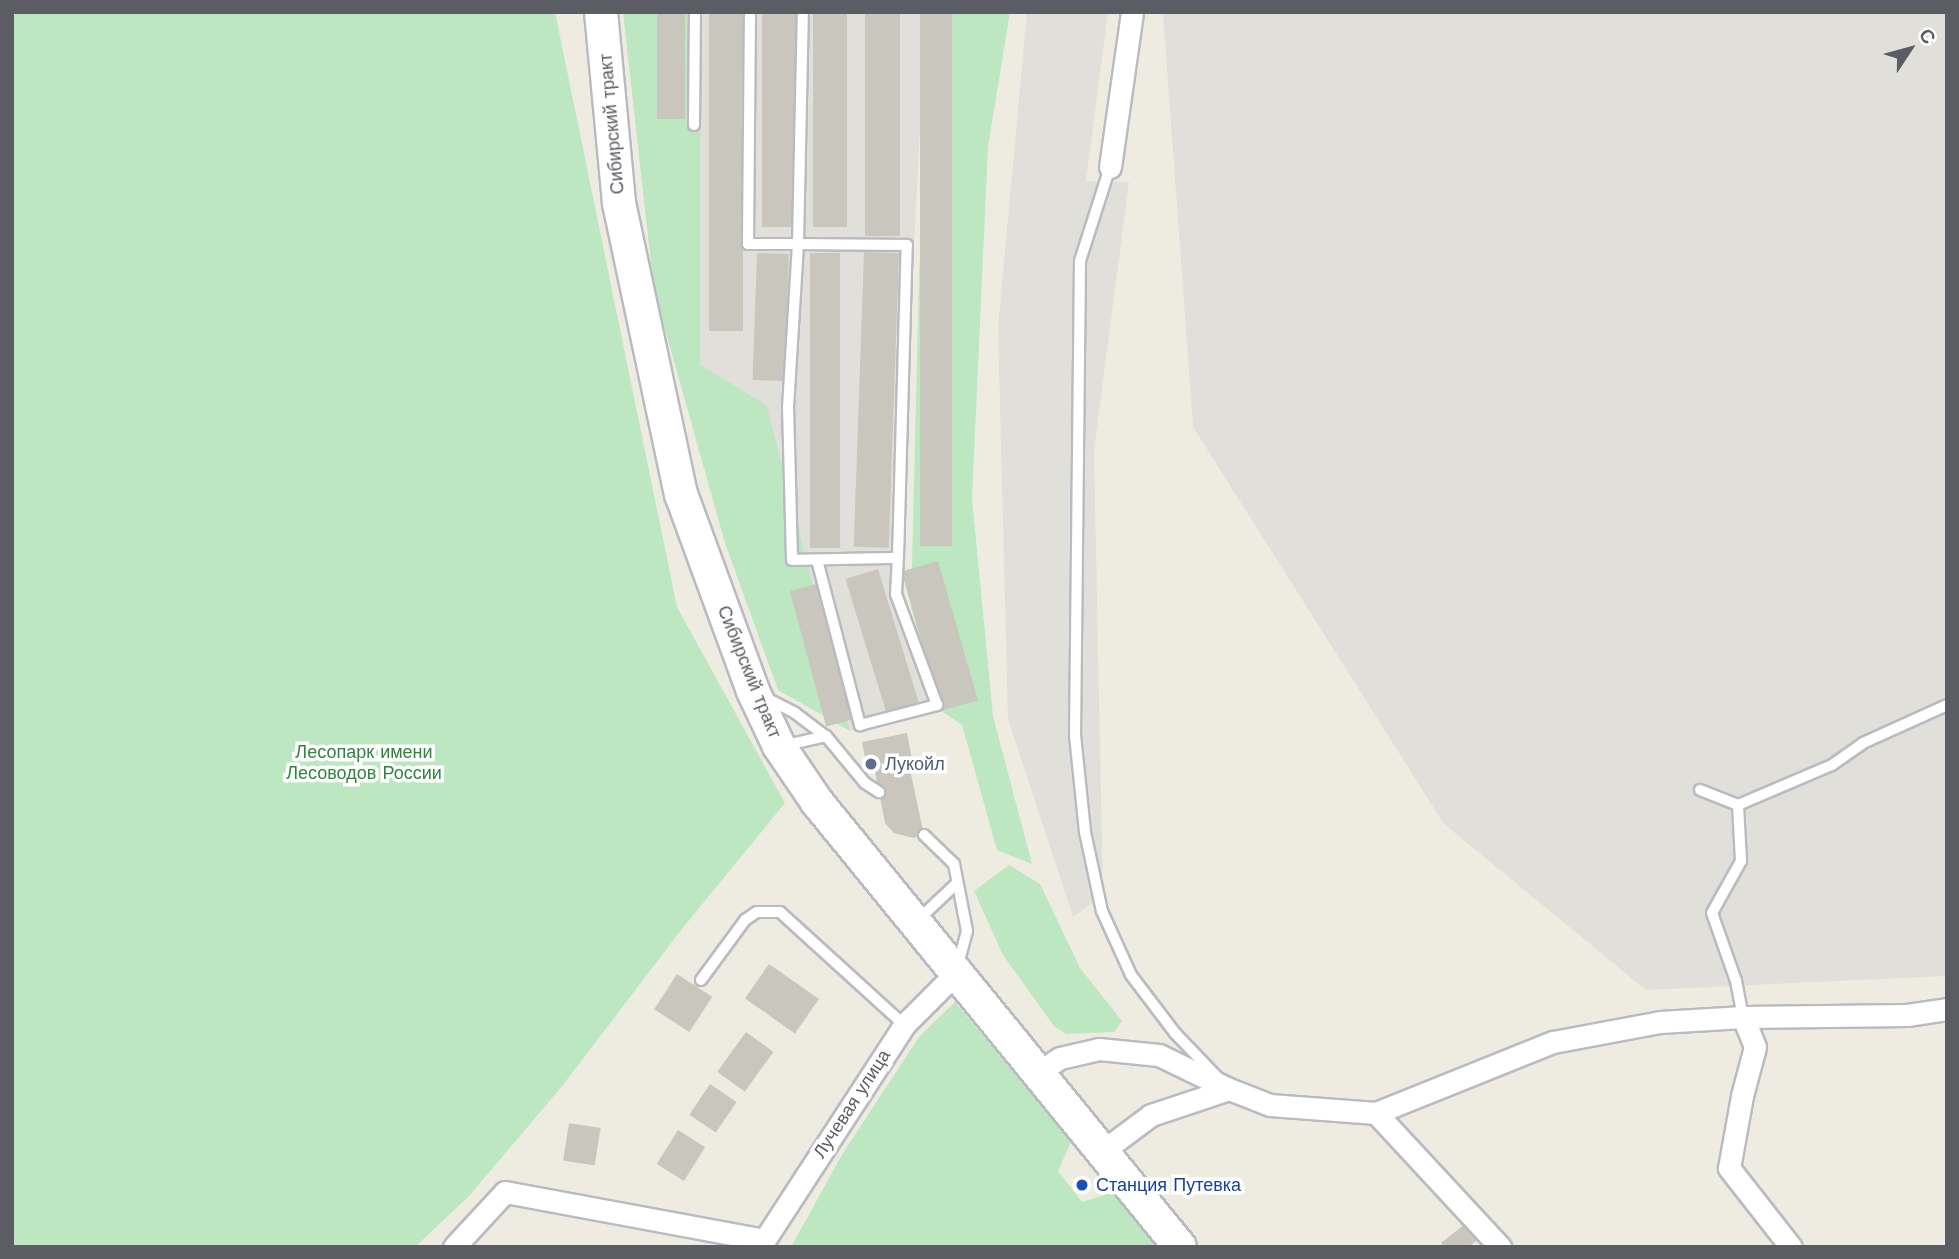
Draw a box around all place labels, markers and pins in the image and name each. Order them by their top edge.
place label: Лукойл [885,753,945,775]
marker: Лукойл [863,756,879,772]
place label: Станция Путевка [1096,1174,1241,1196]
marker: Станция Путевка [1074,1177,1090,1193]

